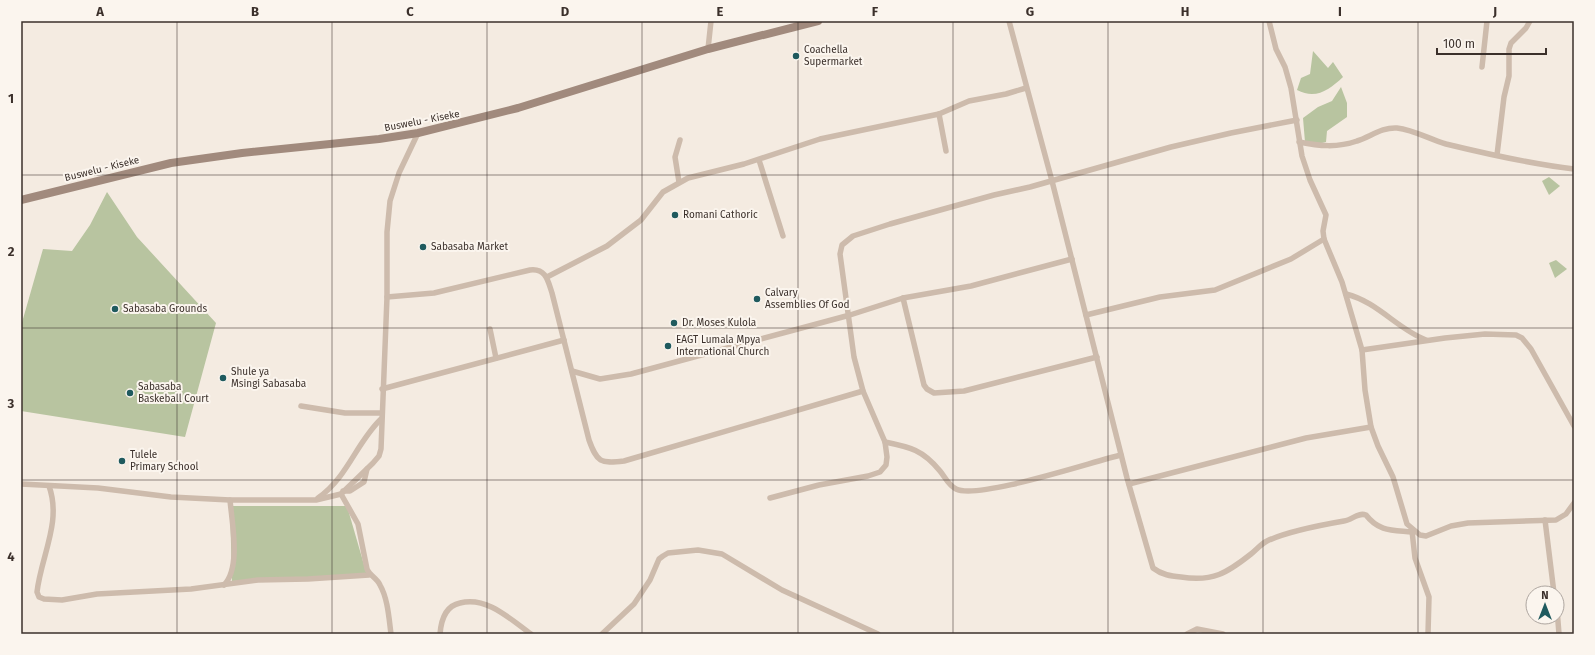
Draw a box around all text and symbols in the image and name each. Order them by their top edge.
text: A [95,4,104,19]
text: B [251,4,259,19]
text: C [406,4,414,19]
text: D [561,4,570,19]
text: E [717,4,724,19]
text: F [872,4,879,19]
text: G [1026,4,1034,19]
text: H [1181,4,1189,19]
text: I [1338,4,1342,19]
text: J [1492,4,1497,19]
scale bar [1437,30,1546,56]
text: 100 m [1443,37,1475,51]
place label: Coachella Supermarket [804,44,863,68]
marker: Coachella Supermarket [791,51,801,61]
text: 1 [8,91,14,106]
street label: Buswelu - Kiseke [383,108,461,134]
street label: Buswelu - Kiseke [63,154,141,184]
place label: Romani Cathoric [683,209,758,221]
marker: Romani Cathoric [670,210,680,220]
place label: Sabasaba Market [431,241,509,253]
marker: Sabasaba Market [418,242,428,252]
text: 2 [8,244,15,259]
place label: Calvary Assemblies Of God [765,287,850,311]
marker: Calvary Assemblies Of God [752,294,762,304]
place label: Sabasaba Grounds [123,303,207,315]
marker: Sabasaba Grounds [110,304,120,314]
place label: Dr. Moses Kulola [682,317,756,329]
marker: Dr. Moses Kulola [669,318,679,328]
place label: EAGT Lumala Mpya International Church [676,334,769,358]
marker: EAGT Lumala Mpya International Church [663,341,673,351]
place label: Shule ya Msingi Sabasaba [231,366,306,390]
marker: Shule ya Msingi Sabasaba [218,373,228,383]
place label: Sabasaba Baskeball Court [138,381,209,405]
marker: Sabasaba Baskeball Court [125,388,135,398]
text: 3 [7,396,15,411]
place label: Tulele Primary School [130,449,198,473]
marker: Tulele Primary School [117,456,127,466]
text: 4 [7,549,15,564]
north arrow [1525,585,1565,625]
text: N [1541,589,1549,602]

